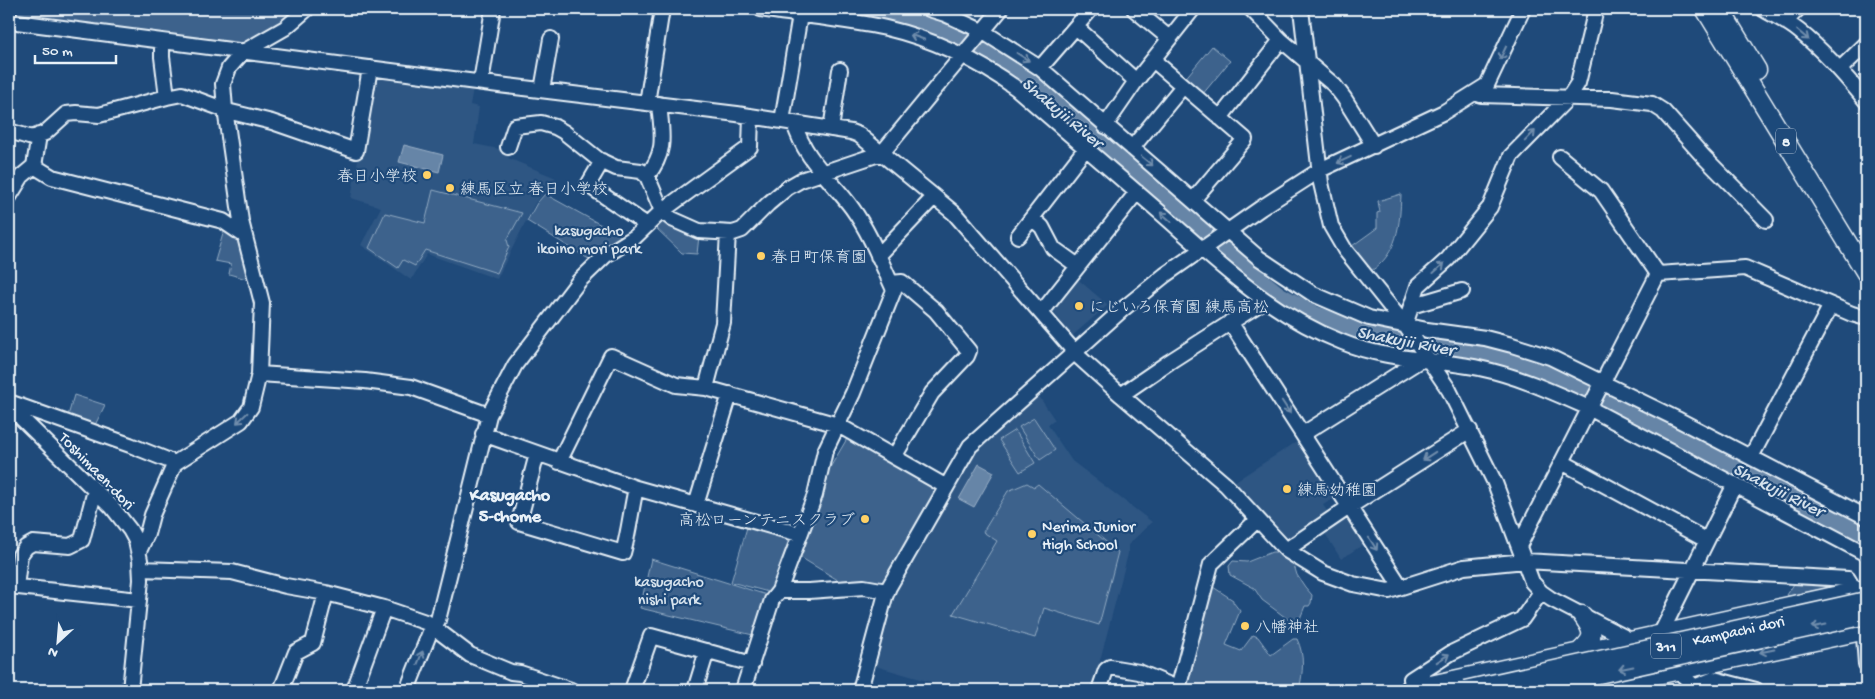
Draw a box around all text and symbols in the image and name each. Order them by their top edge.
one-way arrow [1797,29,1810,41]
scale bar [35,32,116,64]
one-way arrow [909,32,925,42]
text: 50 m [42,43,73,61]
one-way arrow [1497,45,1507,60]
one-way arrow [1015,52,1029,62]
water label: Shakujii River [1017,74,1109,156]
road number: 8 [1776,128,1796,154]
one-way arrow [1524,129,1536,142]
one-way arrow [1336,155,1351,165]
one-way arrow [1141,156,1154,167]
place label: 春日小学校 [337,167,417,188]
marker: 春日小学校 [421,169,433,181]
place label: 練馬区立 春日小学校 [460,180,608,201]
marker: 練馬区立 春日小学校 [444,182,456,194]
one-way arrow [1159,212,1172,223]
park label: kasugacho ikoino mori park [537,223,643,260]
place label: 春日町保育園 [771,248,867,269]
marker: 春日町保育園 [755,250,767,262]
one-way arrow [1432,262,1445,273]
place label: にじいろ保育園 練馬高松 [1089,298,1269,319]
marker: にじいろ保育園 練馬高松 [1073,300,1085,312]
water label: Shakujii River [1355,323,1460,363]
one-way arrow [1281,400,1291,414]
one-way arrow [236,412,249,424]
street label: Toshimaen-dori [53,429,137,515]
one-way arrow [1422,451,1436,461]
water label: Shakujii River [1729,459,1830,525]
place label: 練馬幼稚園 [1297,481,1377,502]
marker: 練馬幼稚園 [1281,483,1293,495]
district label: Kasugacho 5-chome [469,486,551,528]
place label: 高松ローンテニスクラブ [679,512,855,532]
marker: 高松ローンテニスクラブ [859,513,871,525]
place label: Nerima Junior High School [1042,519,1136,556]
marker: Nerima Junior High School [1026,528,1038,540]
one-way arrow [1369,537,1379,551]
park label: kasugacho nishi park [634,574,704,611]
street label: Kampachi dori [1691,613,1787,652]
north arrow [32,616,82,666]
place label: 八幡神社 [1255,619,1319,639]
marker: 八幡神社 [1239,620,1251,632]
one-way arrow [1811,622,1827,631]
road number: 311 [1651,634,1681,658]
text: N [46,642,61,661]
one-way arrow [1760,647,1776,657]
one-way arrow [416,651,425,666]
one-way arrow [1436,653,1450,663]
one-way arrow [1618,664,1634,673]

